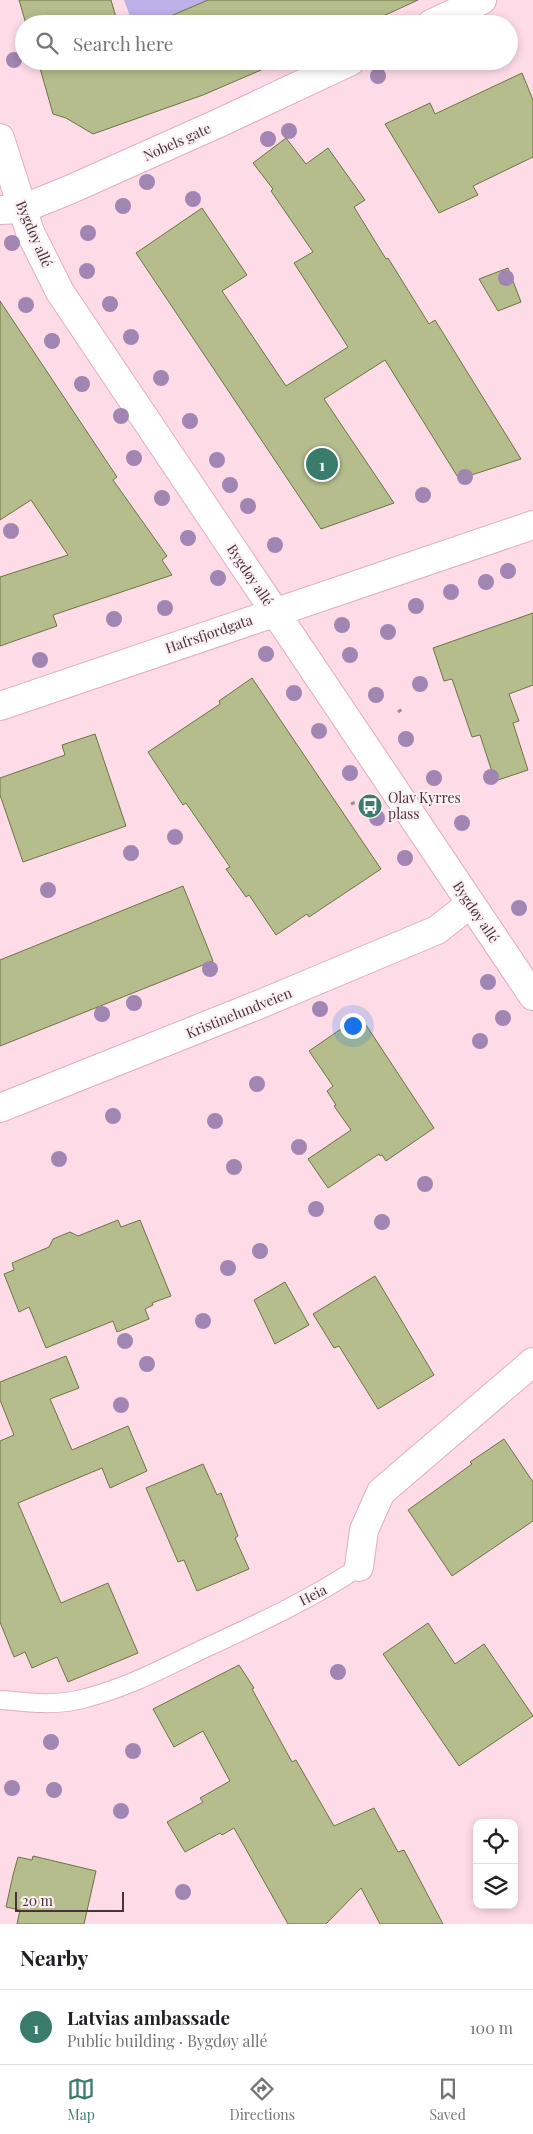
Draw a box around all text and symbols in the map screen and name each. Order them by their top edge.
search box [15,15,518,70]
icon: search [33,29,61,57]
text: Search here [73,30,173,56]
street label: Nobels gate [140,118,214,165]
street label: Bygdøy allé [12,198,57,270]
pin: 1 [306,445,338,483]
street label: Bygdøy allé [223,540,278,609]
street label: Hafrsfjordgata [163,610,255,657]
place label: Olav Kyrres plass [388,788,461,823]
bus stop icon: Olav Kyrres plass [357,793,383,819]
street label: Bygdøy allé [449,877,504,946]
street label: Kristinelundveien [183,982,295,1042]
your location [340,1013,366,1039]
street label: Heia [296,1580,330,1609]
map controls [473,1819,518,1909]
button: locate [473,1819,518,1864]
button: layers [473,1864,518,1909]
scale bar [15,1889,124,1912]
text: 20 m [22,1891,53,1910]
text: Nearby [20,1943,89,1971]
text: Latvias ambassade [67,2004,230,2030]
text: 1 [33,2017,39,2038]
text: 100 m [470,2017,513,2038]
text: Public building · Bygdøy allé [67,2030,268,2051]
tab: Map [67,2075,95,2124]
tab: Directions [230,2075,295,2124]
tab: Saved [429,2075,466,2124]

